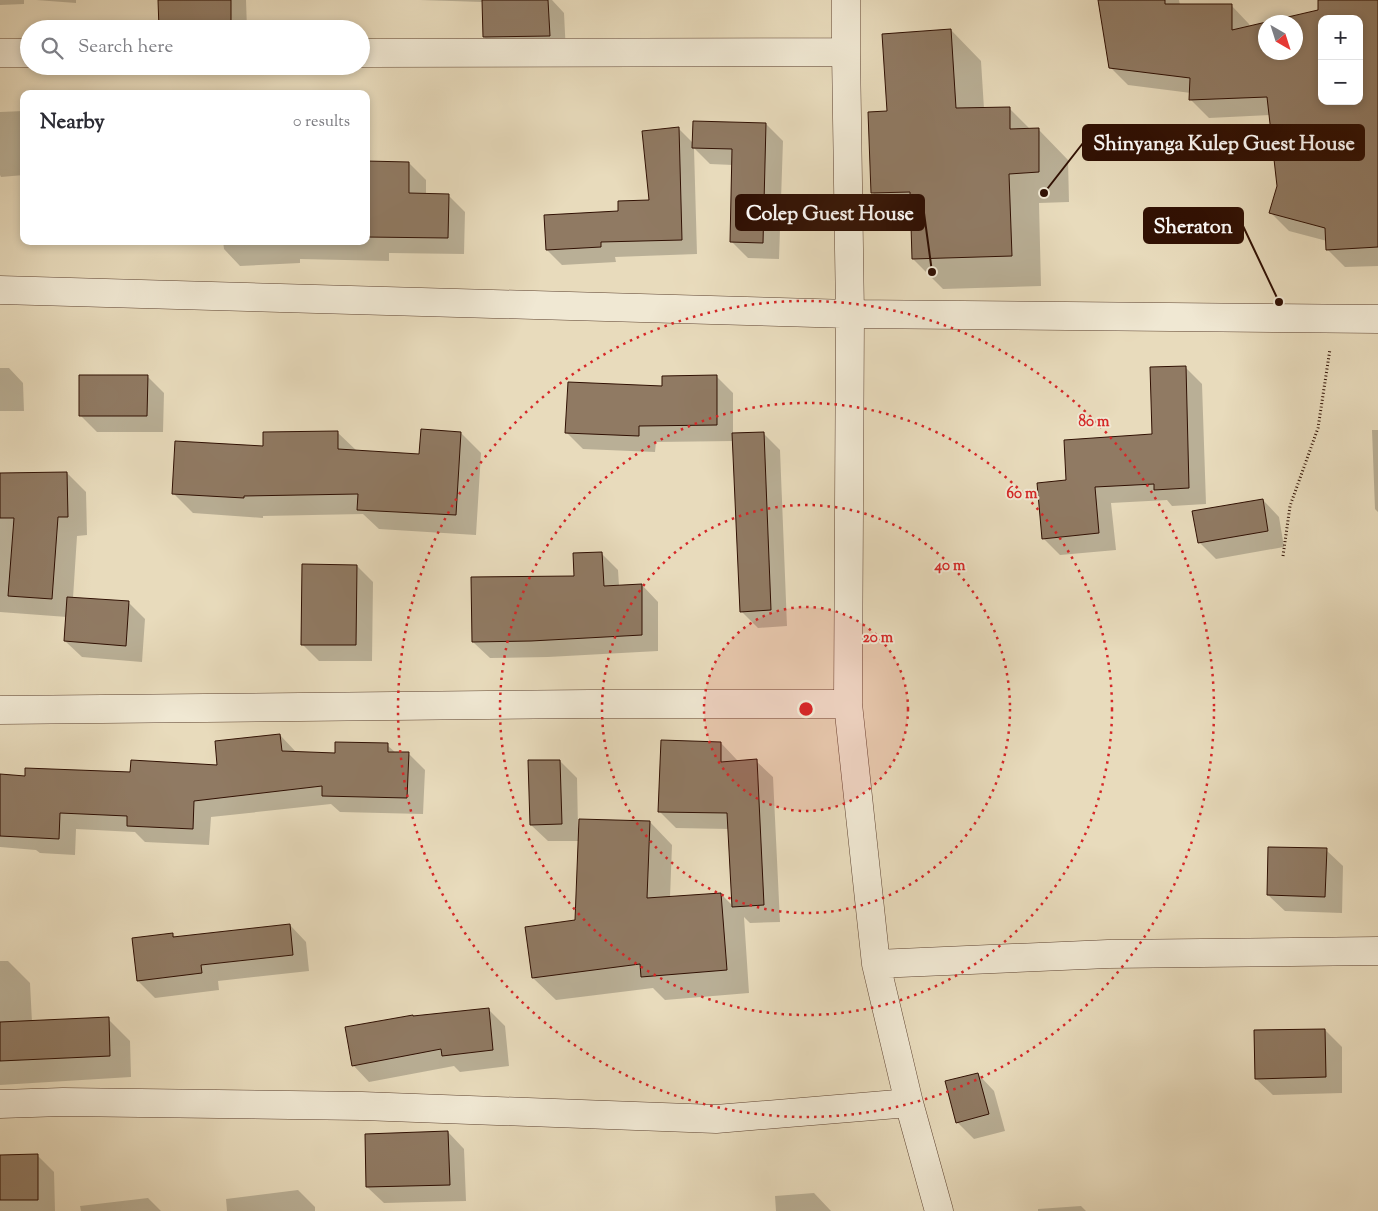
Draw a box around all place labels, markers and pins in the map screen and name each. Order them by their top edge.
callout: Shinyanga Kulep Guest House [1083,125,1364,160]
callout: Colep Guest House [736,195,924,230]
callout: Sheraton [1144,208,1243,243]
centre of rings [797,700,815,718]

